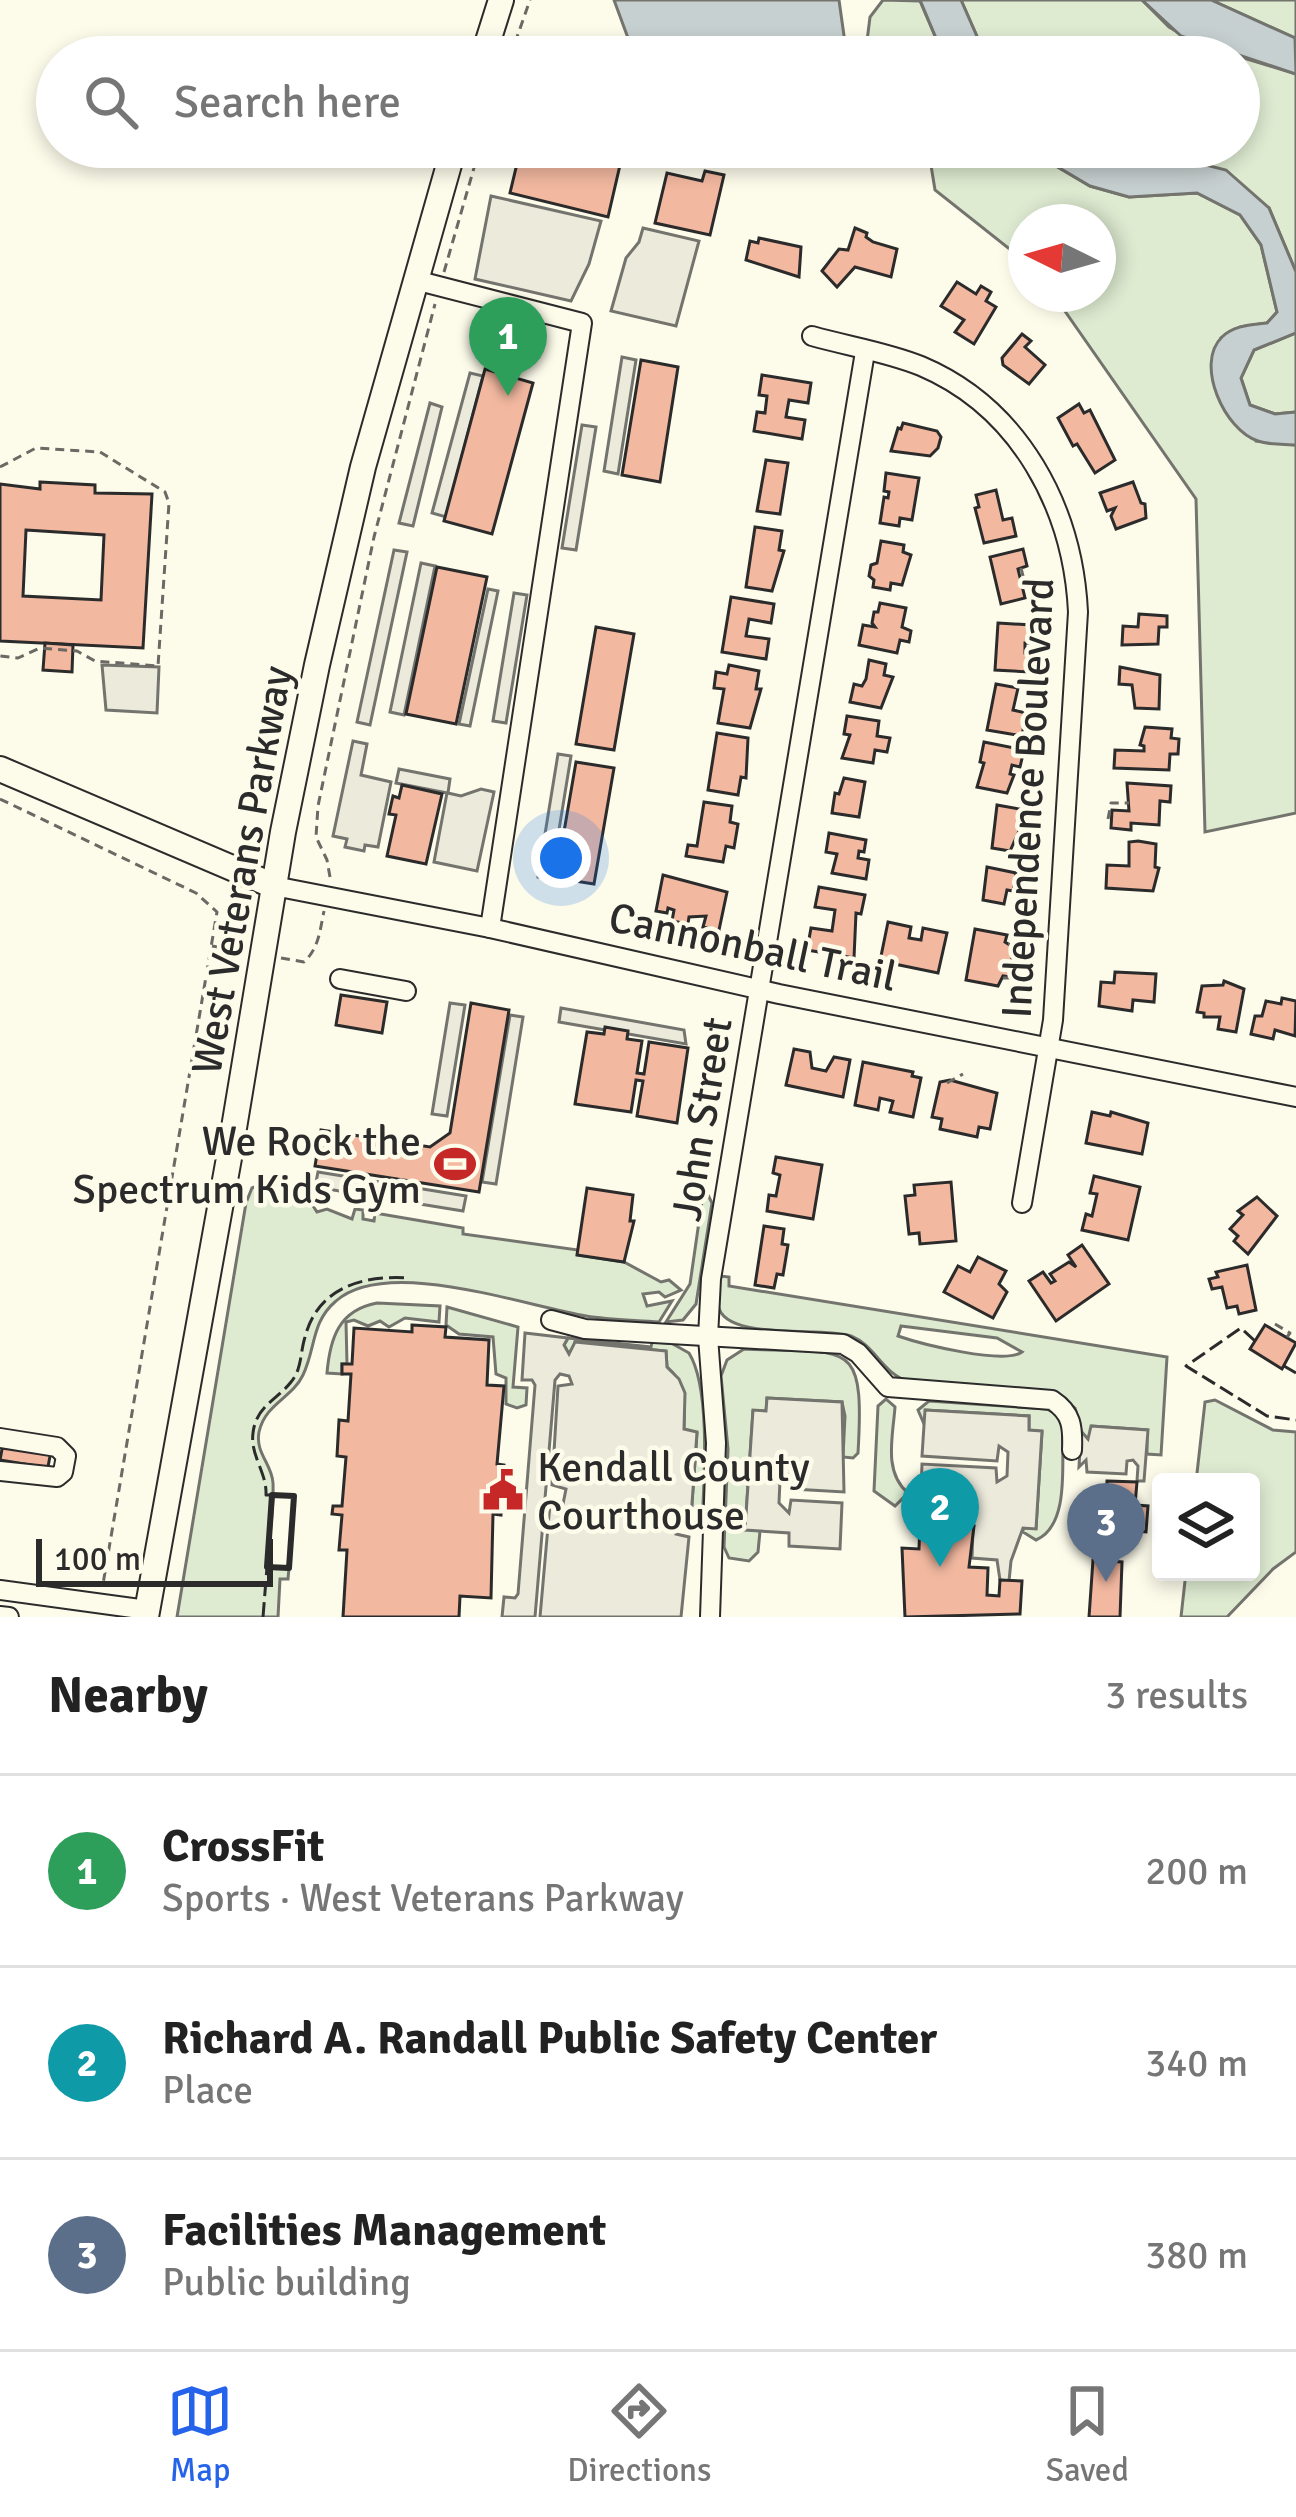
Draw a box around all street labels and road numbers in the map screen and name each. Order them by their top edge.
street label: Independence Boulevard [991,577,1066,1020]
street label: West Veterans Parkway [181,662,304,1078]
street label: Cannonball Trail [604,892,901,1003]
street label: John Street [661,1014,744,1225]

